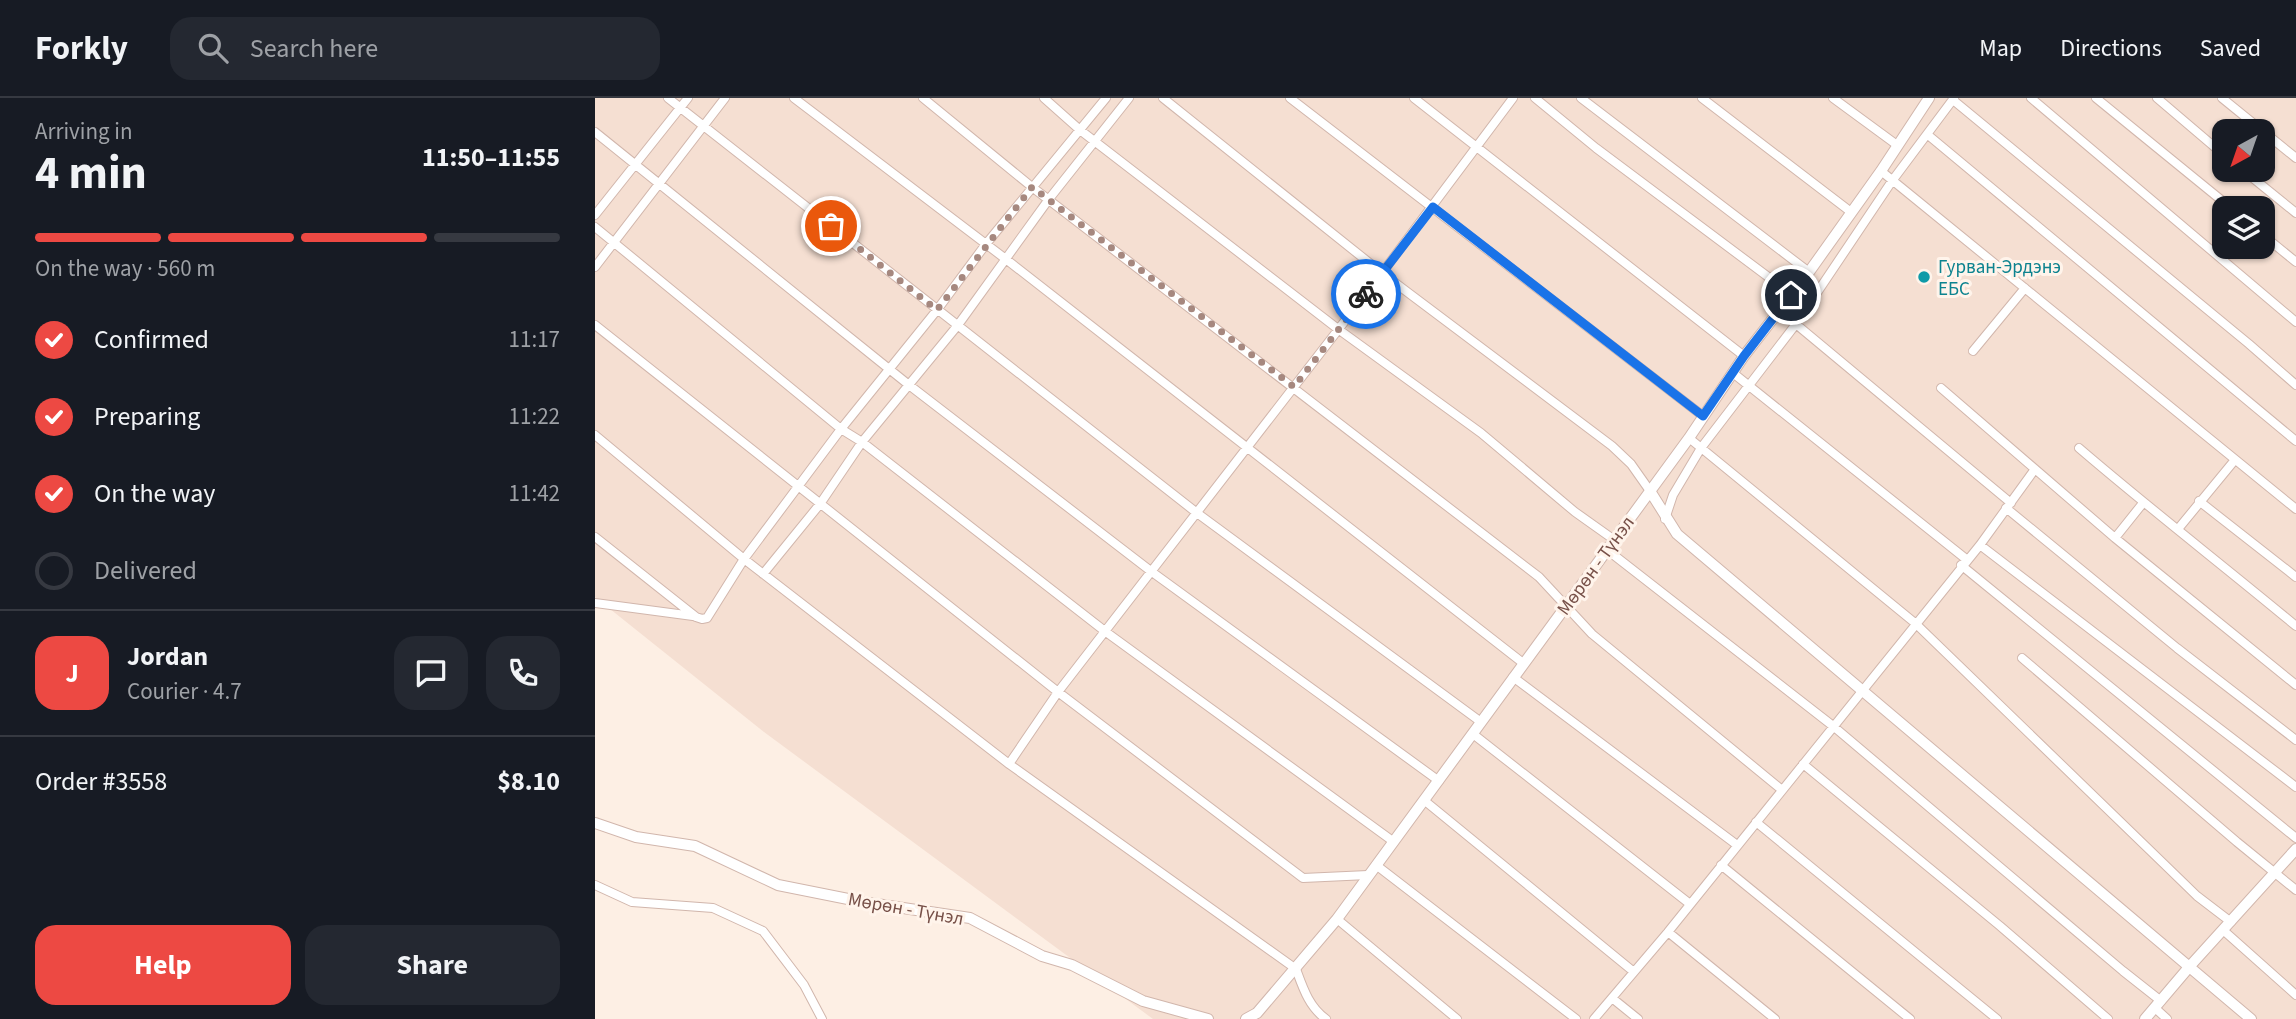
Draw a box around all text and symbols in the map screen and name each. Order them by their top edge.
search box [170,17,660,80]
text: Forkly [35,25,128,72]
icon: search [194,29,232,67]
text: Search here [250,30,378,67]
text: Map [1979,31,2022,66]
text: Directions [2060,31,2162,66]
text: Saved [2200,31,2261,66]
text: Arriving in [35,115,133,148]
north arrow [2212,119,2275,182]
map controls [2212,119,2275,259]
text: 11:50–11:55 [422,139,560,176]
text: 4 min [35,141,147,206]
pin [801,196,861,256]
button: layers [2212,196,2275,259]
icon: bag [812,207,850,245]
text: On the way · 560 m [35,252,215,285]
place label: Гурван-Эрдэнэ ЕБС [1938,254,2061,303]
courier [1331,259,1401,329]
pin [1761,265,1821,325]
marker: Гурван-Эрдэнэ ЕБС [1916,269,1932,285]
icon: bike [1347,275,1385,313]
icon: home [1772,276,1810,314]
icon: check [35,321,73,359]
text: Confirmed [94,321,209,358]
text: 11:17 [509,323,560,356]
icon: check [35,398,73,436]
text: Preparing [94,398,200,435]
text: 11:22 [509,400,560,433]
icon: check [35,475,73,513]
text: On the way [94,475,215,512]
text: 11:42 [509,477,560,510]
street label: Мөрөн - Түнэл [1551,511,1642,621]
text: Delivered [94,552,197,589]
button: chat [394,636,468,710]
button: phone [486,636,560,710]
text: Jordan [127,638,208,675]
text: J [65,655,79,692]
text: Courier · 4.7 [127,675,242,708]
text: Order #3558 [35,763,167,800]
text: $8.10 [497,763,560,800]
street label: Мөрөн - Түнэл [846,886,966,933]
button: Help [35,925,291,1005]
button: Share [305,925,560,1005]

